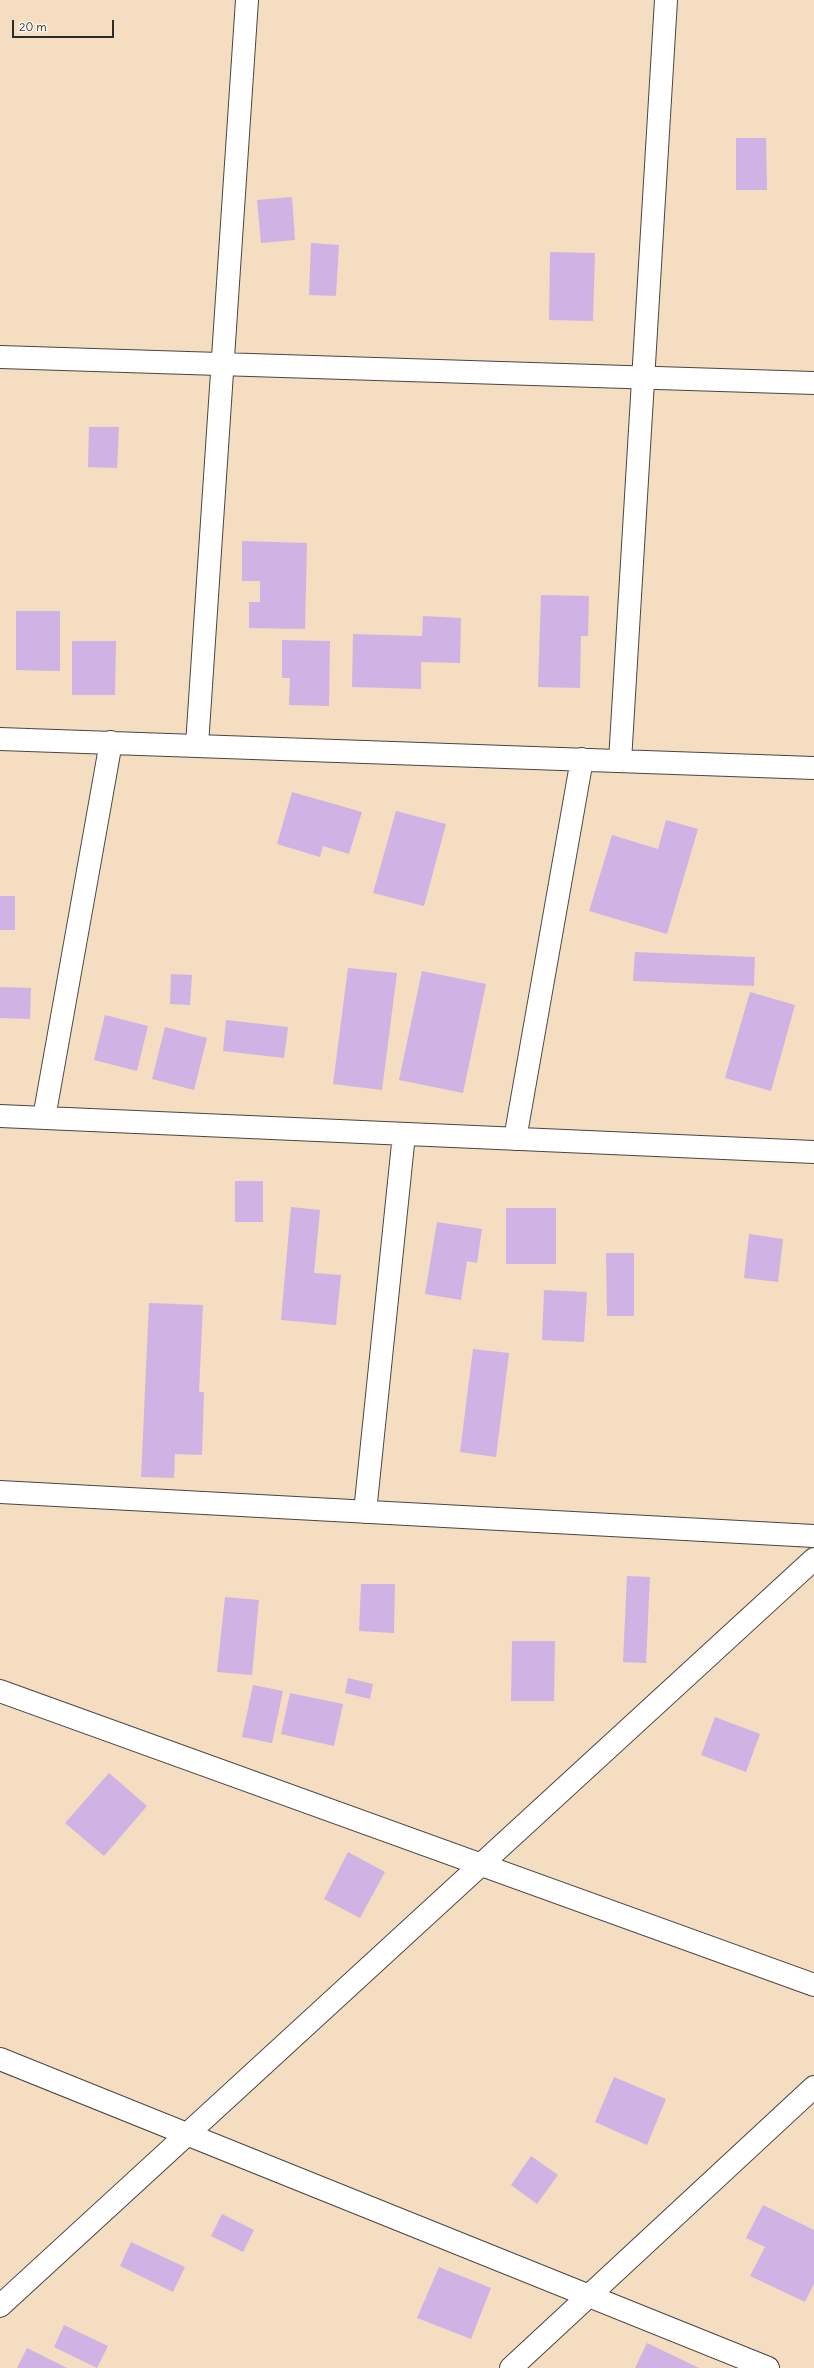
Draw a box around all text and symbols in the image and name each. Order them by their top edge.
scale bar [14,12,116,38]
text: 20 m [19,19,47,34]

